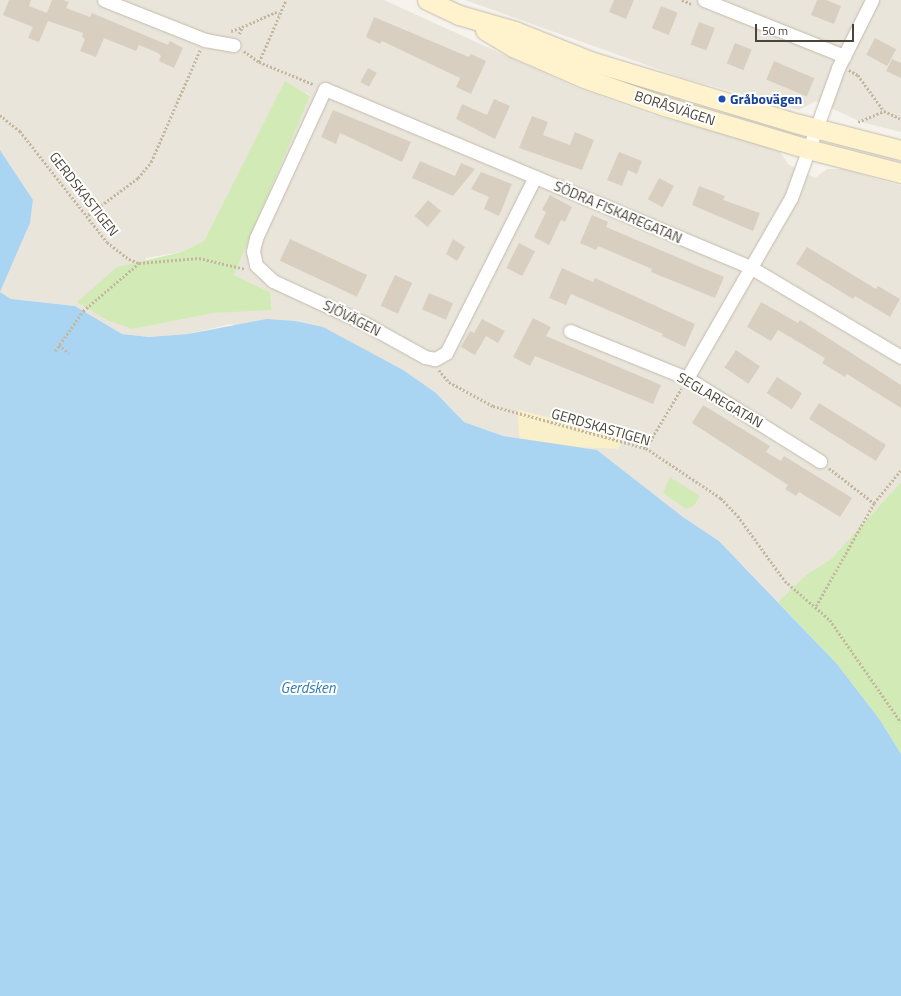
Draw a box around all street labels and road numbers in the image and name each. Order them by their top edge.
street label: BORÅSVÄGEN [633,87,717,129]
street label: GERDSKASTIGEN [46,149,122,239]
street label: SÖDRA FISKAREGATAN [551,177,685,247]
street label: SJÖVÄGEN [320,296,384,340]
street label: SEGLAREGATAN [674,369,766,431]
street label: GERDSKASTIGEN [550,405,652,449]

